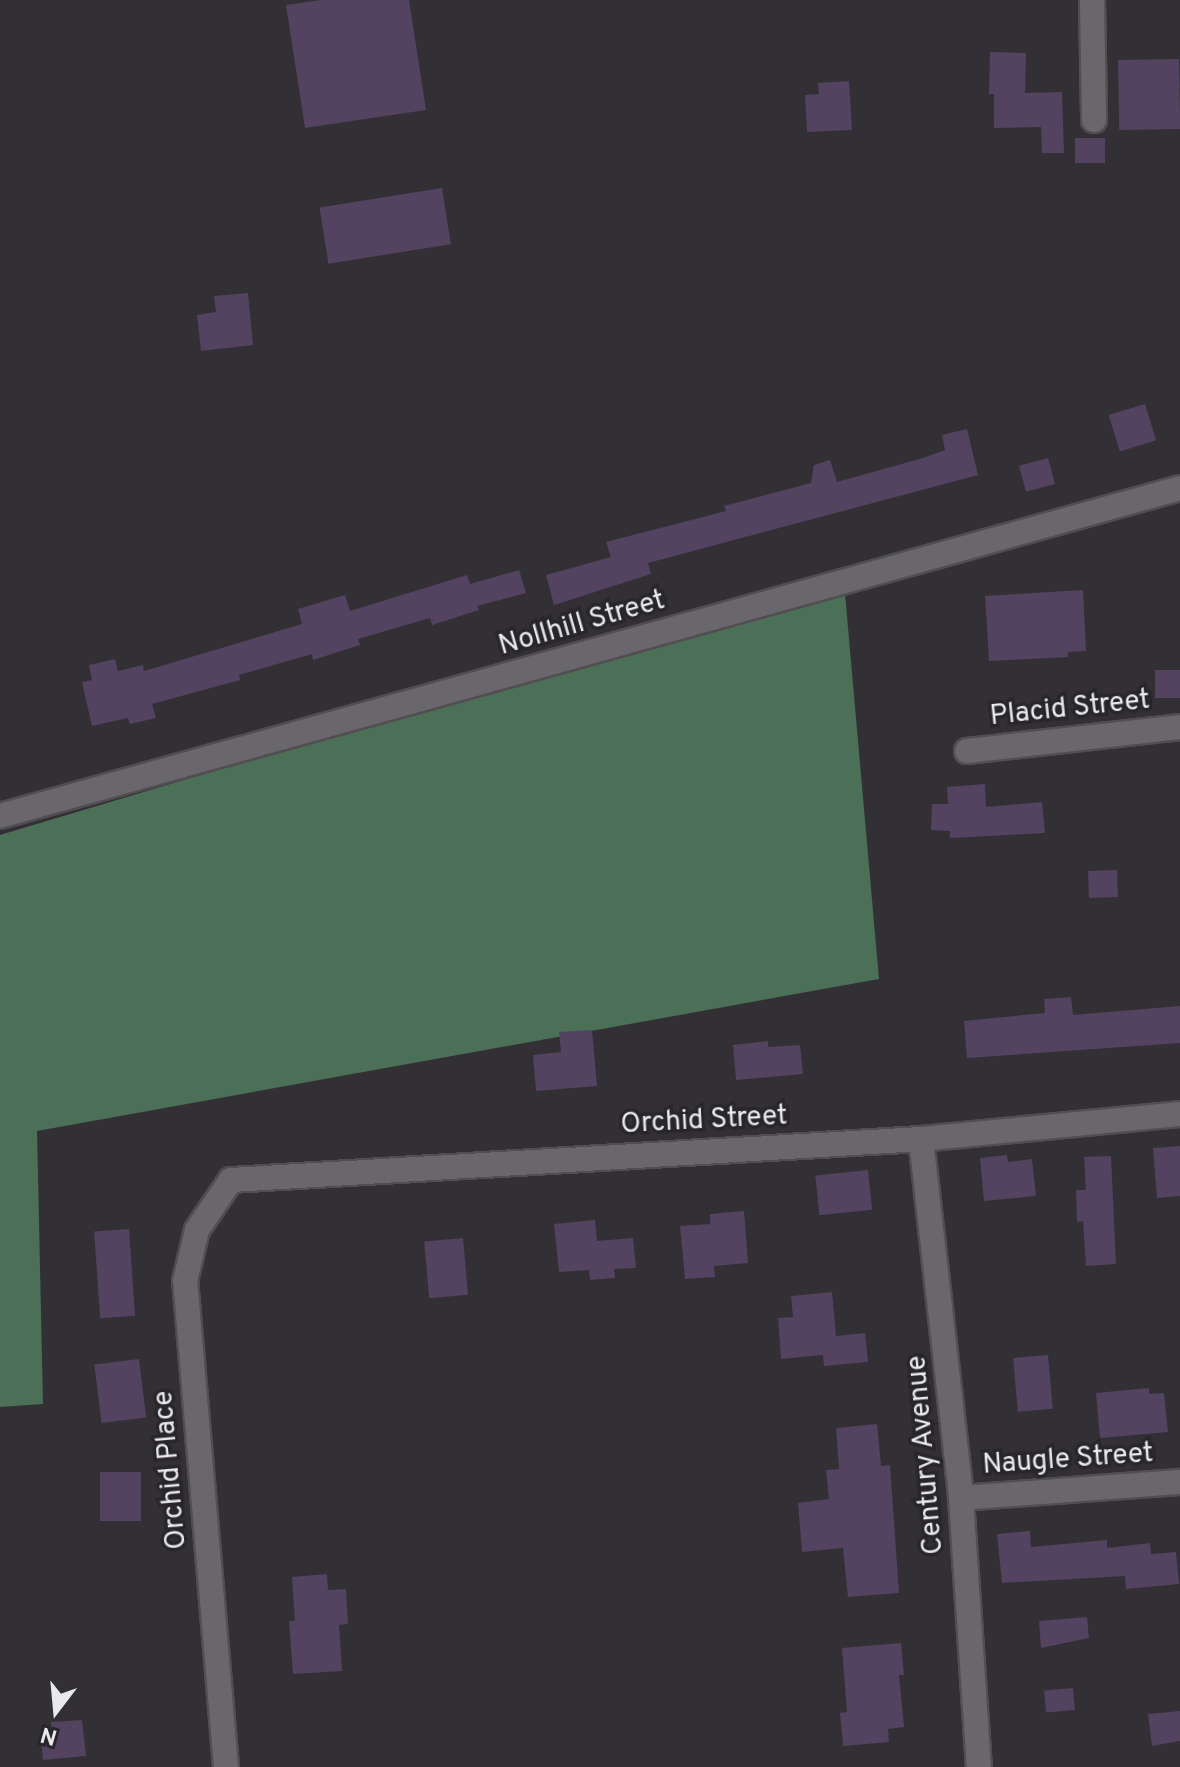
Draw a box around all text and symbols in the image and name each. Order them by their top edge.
street label: Nollhill Street [495,584,669,664]
street label: Placid Street [988,684,1152,734]
street label: Orchid Street [620,1100,788,1142]
street label: Century Avenue [901,1353,951,1557]
street label: Orchid Place [147,1389,195,1551]
street label: Naugle Street [981,1437,1155,1483]
north arrow [16,1671,96,1751]
text: N [38,1719,61,1750]

